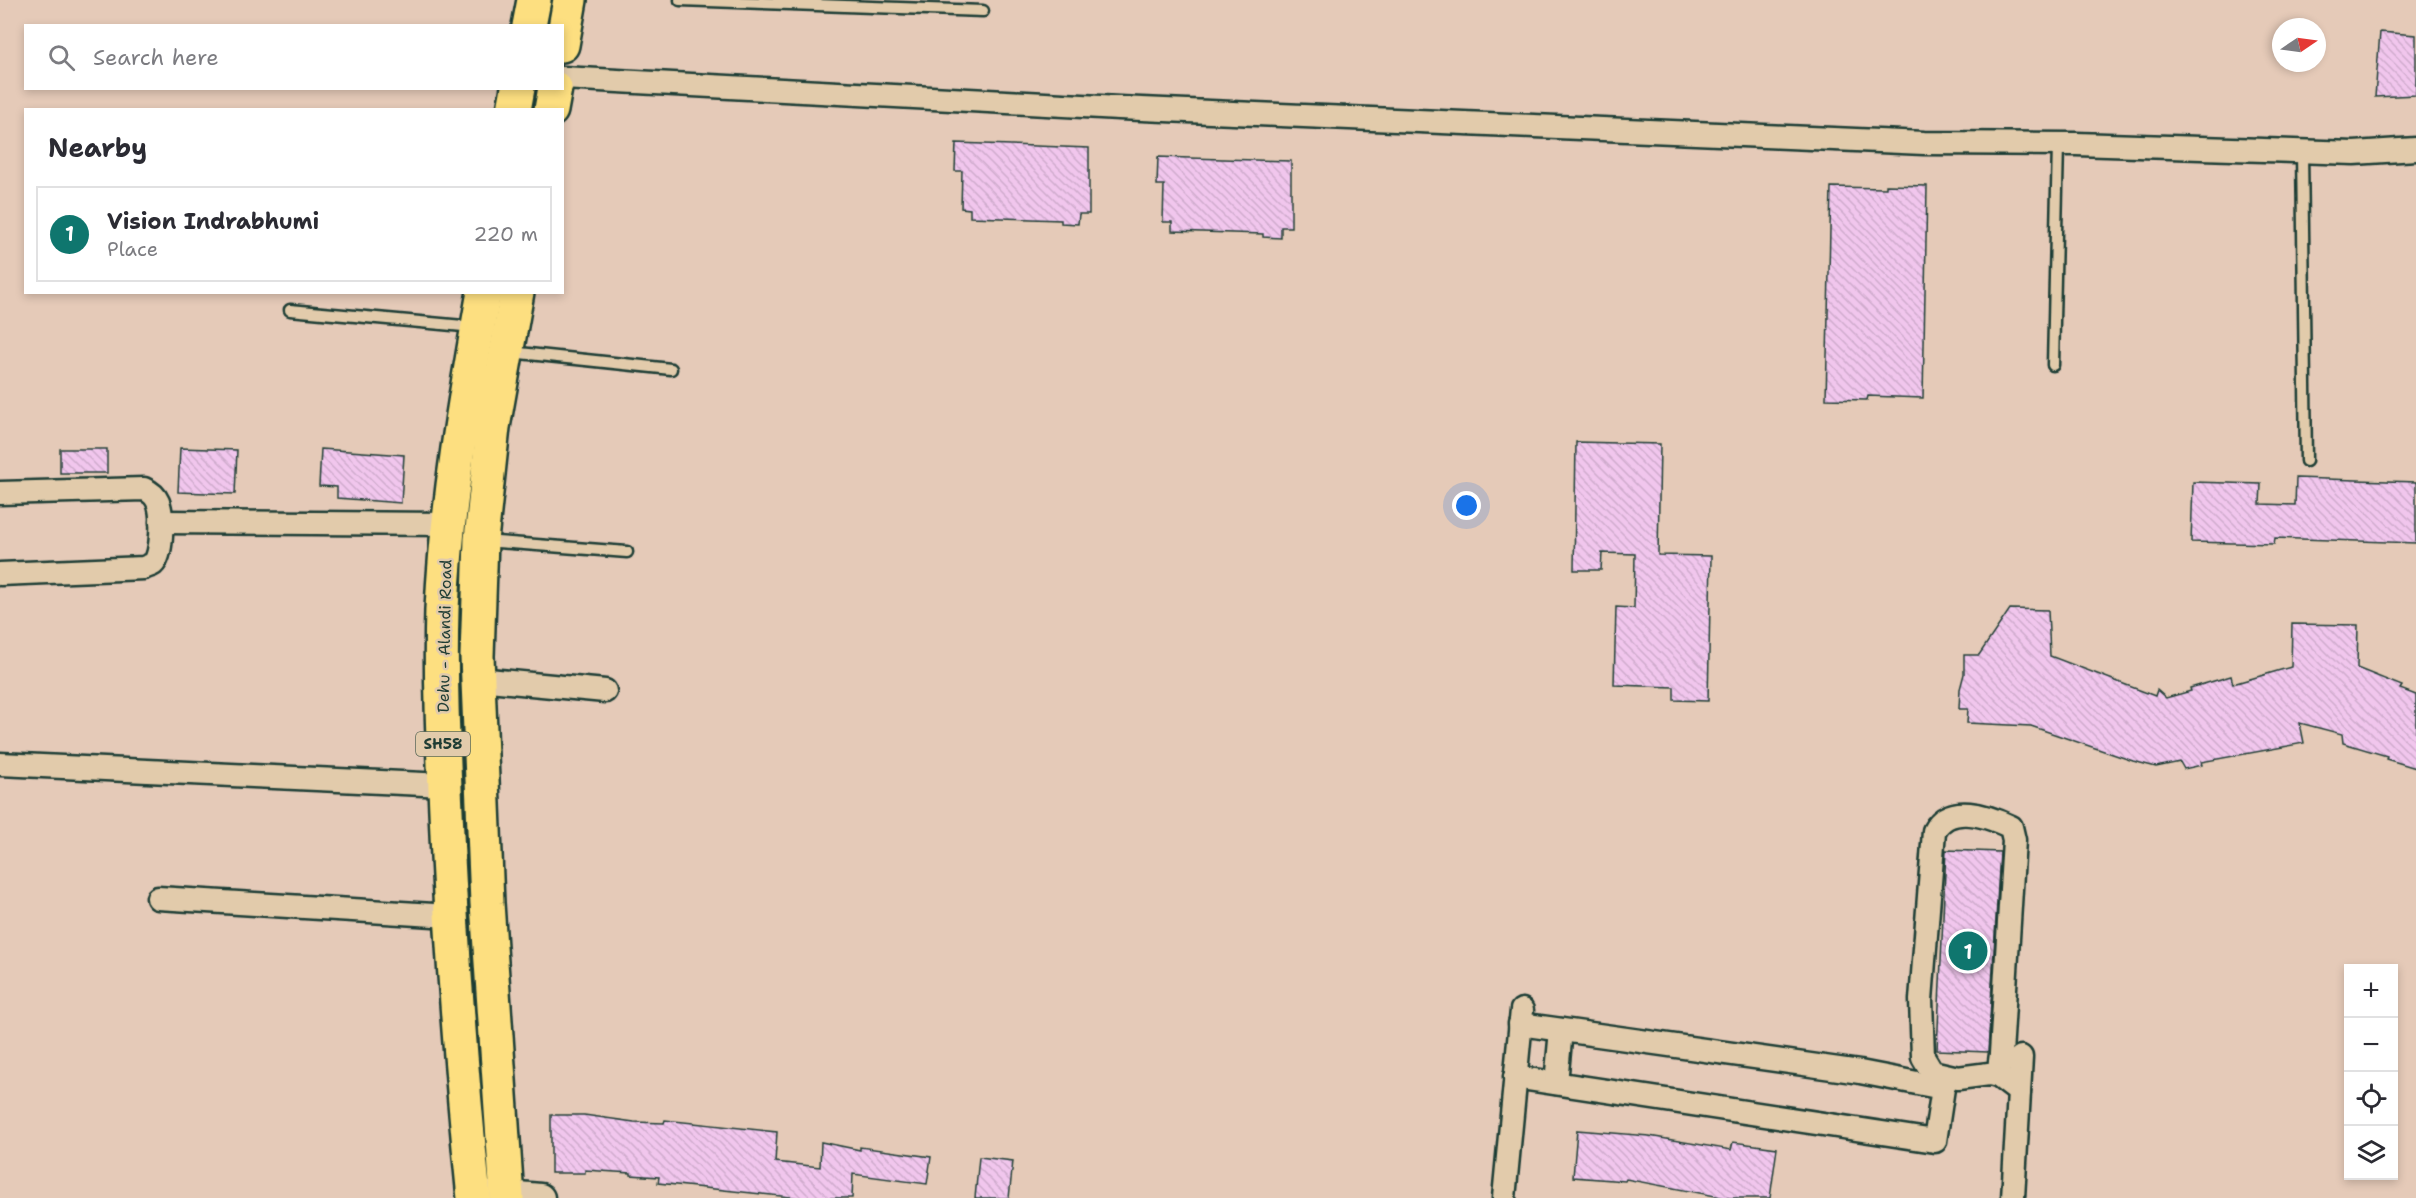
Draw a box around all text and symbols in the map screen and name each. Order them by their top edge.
north arrow [2272,18,2326,72]
search box [24,24,564,90]
icon: search [45,41,78,74]
text: Search here [93,43,219,72]
text: Nearby [48,130,147,165]
text: Vision Indrabhumi [107,207,319,236]
text: 1 [65,221,74,247]
text: 220 m [474,221,538,247]
text: Place [107,236,158,262]
your location [1452,491,1481,520]
street label: Dehu - Alandi Road [433,559,456,713]
road number: SH58 [416,732,470,756]
pin: 1 [1948,928,1988,974]
map controls [2344,964,2398,1180]
button: + [2344,964,2398,1018]
button: − [2344,1018,2398,1072]
button: locate [2344,1072,2398,1126]
button: layers [2344,1126,2398,1180]

